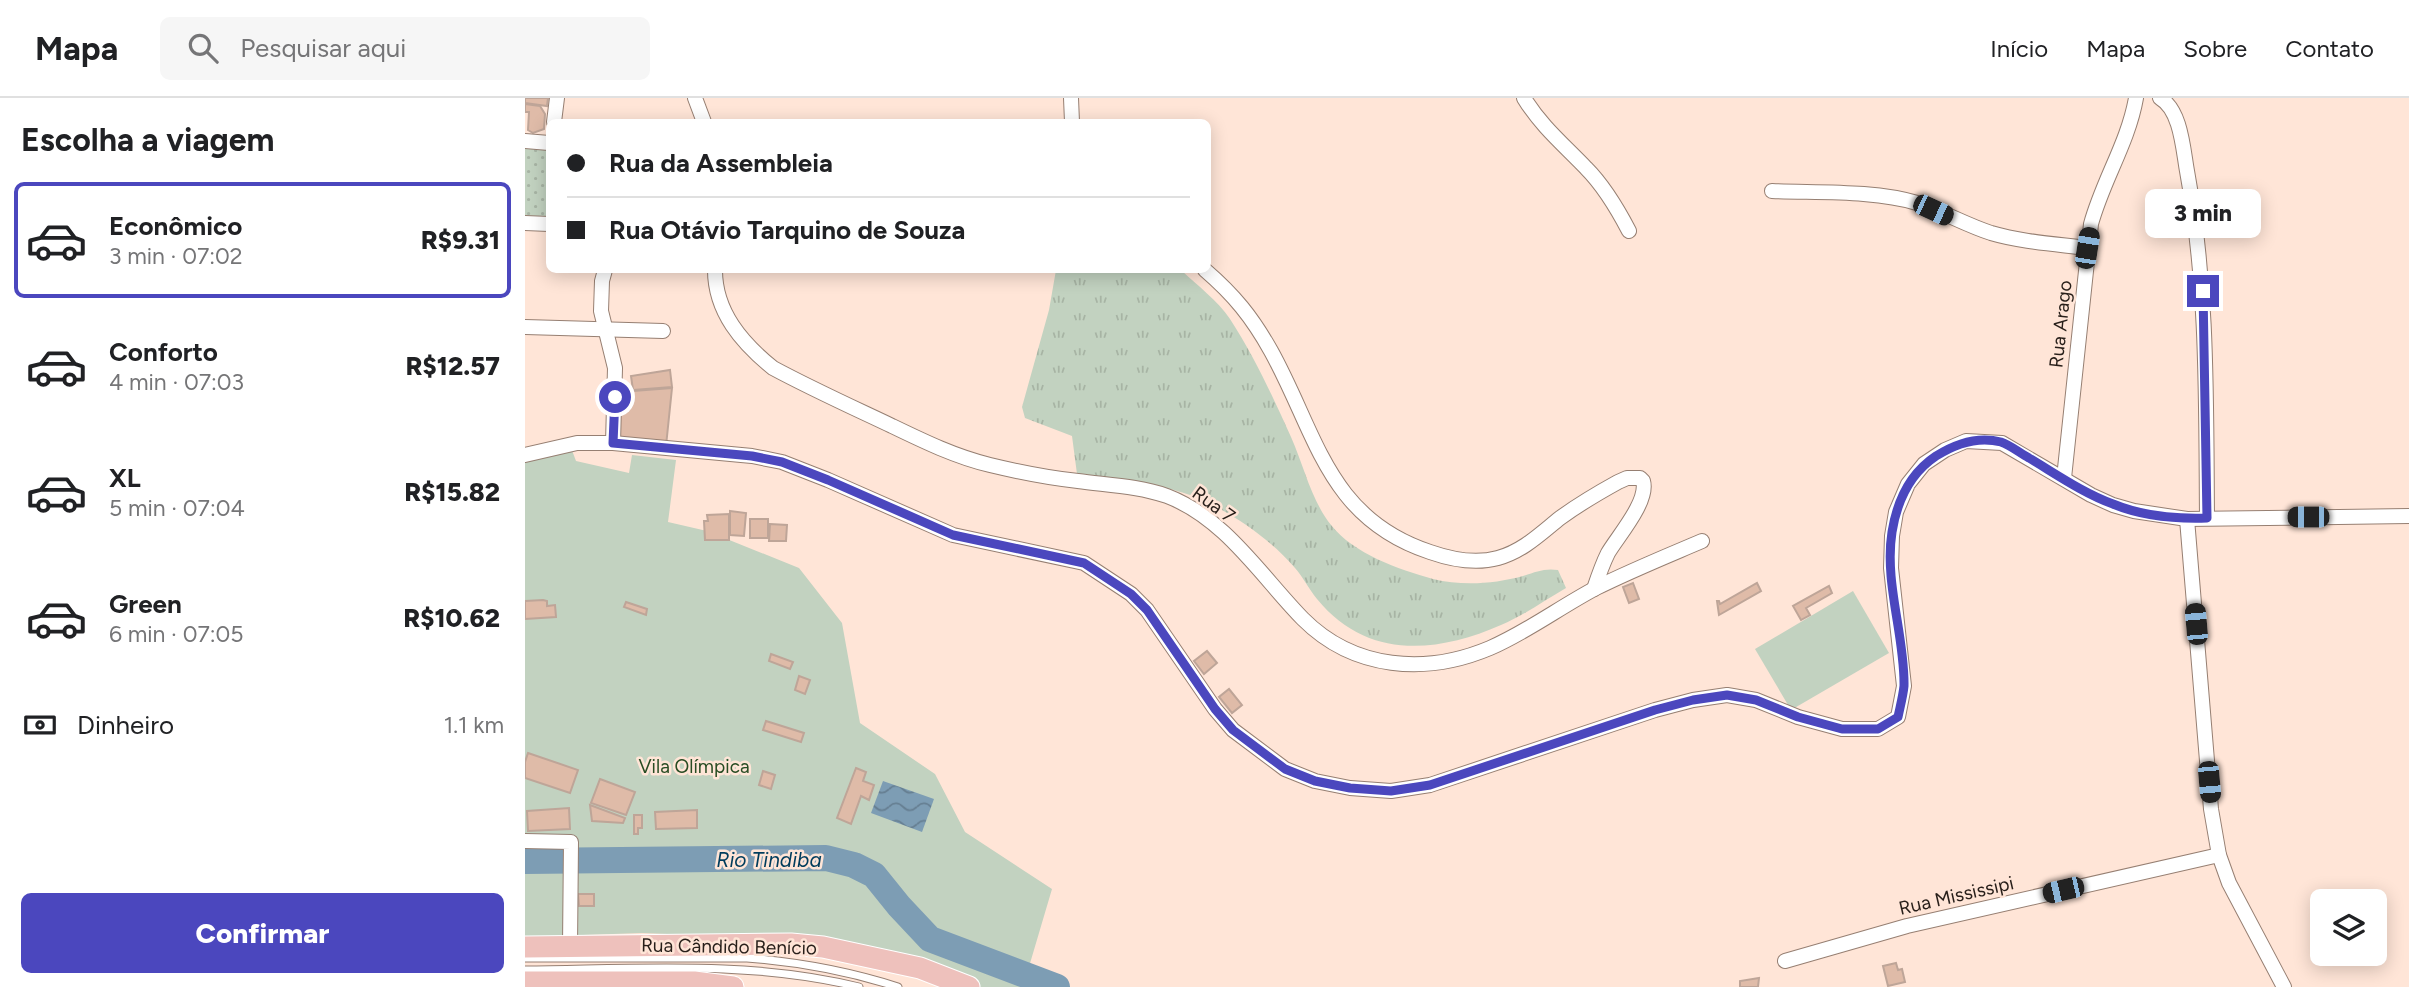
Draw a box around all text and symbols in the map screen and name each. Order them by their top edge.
search box [160,17,650,80]
text: Mapa [35,29,118,68]
icon: search [184,29,222,67]
text: Pesquisar aqui [240,32,406,64]
text: Início [1990,34,2048,63]
text: Mapa [2086,34,2145,63]
text: Sobre [2183,34,2247,63]
text: Contato [2285,34,2374,63]
text: Escolha a viagem [21,121,274,159]
text: Rua da Assembleia [609,147,833,179]
callout: 3 min [2145,190,2261,238]
car [1910,192,1957,228]
text: 3 min [2174,199,2232,227]
icon: car [25,209,88,272]
text: Econômico [109,210,242,242]
text: Rua Otávio Tarquino de Souza [609,214,965,246]
text: R$9.31 [421,224,500,256]
car [2074,226,2101,270]
text: 3 min · 07:02 [109,242,243,270]
route end [2187,275,2219,307]
street label: Rua Arago [2044,279,2077,369]
icon: car [25,335,88,398]
text: Conforto [109,336,218,368]
text: R$12.57 [406,350,500,382]
text: 4 min · 07:03 [109,368,244,396]
route start [599,381,631,413]
icon: car [25,461,88,524]
text: XL [109,462,141,494]
text: R$15.82 [404,476,500,508]
street label: Rua 7 [1188,481,1240,528]
text: 5 min · 07:04 [109,494,245,522]
car [2288,507,2330,528]
icon: car [25,587,88,650]
text: Green [109,588,182,620]
text: R$10.62 [403,602,500,634]
car [2184,602,2209,646]
text: 6 min · 07:05 [109,620,244,648]
icon: cash [21,706,59,744]
text: Dinheiro [77,709,174,741]
text: 1.1 km [444,711,504,739]
park label: Vila Olímpica [638,755,750,778]
car [2197,760,2222,804]
water label: Rio Tindiba [716,847,822,872]
street label: Rua Mississipi [1896,871,2016,920]
car [2041,875,2086,905]
map controls [2310,889,2387,966]
button: layers [2310,889,2387,966]
button: Confirmar [21,893,504,973]
street label: Rua Cândido Benício [641,933,817,960]

